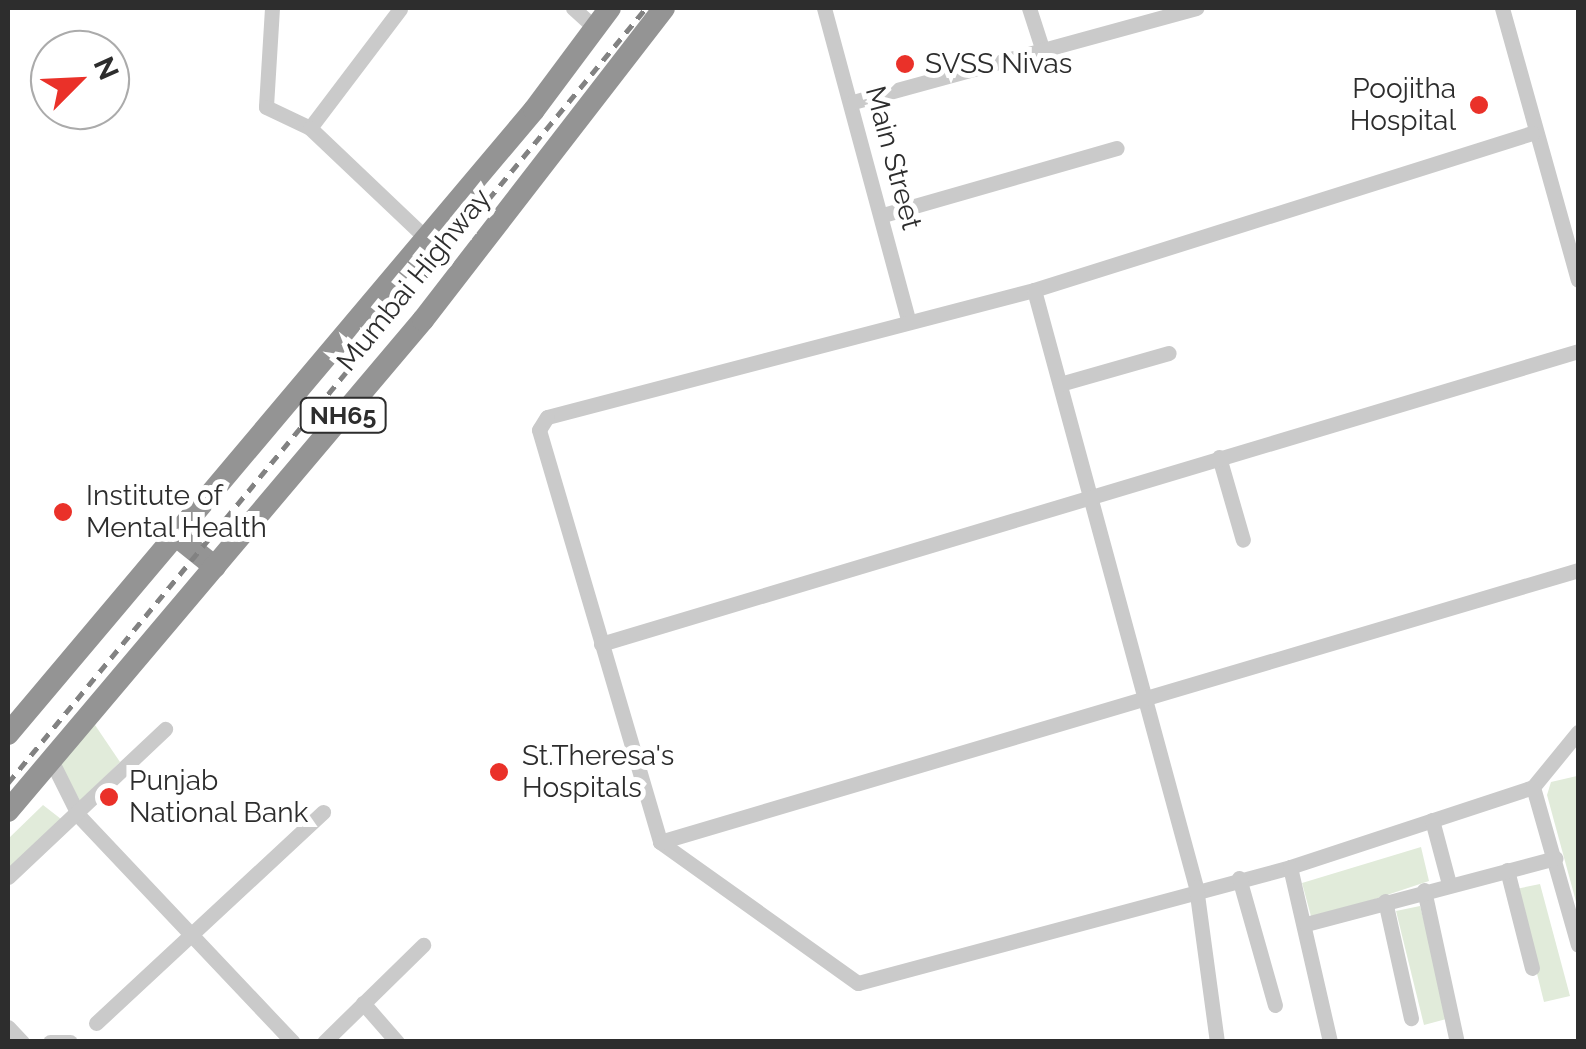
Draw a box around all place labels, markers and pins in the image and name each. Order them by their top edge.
place label: SVSS Nivas [925,47,1072,81]
marker: SVSS Nivas [894,53,916,75]
place label: Poojitha Hospital [1350,72,1456,138]
marker: Poojitha Hospital [1466,92,1492,118]
place label: Institute of Mental Health [86,479,268,545]
marker: Institute of Mental Health [50,499,76,525]
place label: St.Theresa's Hospitals [522,739,674,805]
marker: St.Theresa's Hospitals [486,759,512,785]
place label: Punjab National Bank [129,764,309,830]
marker: Punjab National Bank [98,786,120,808]

